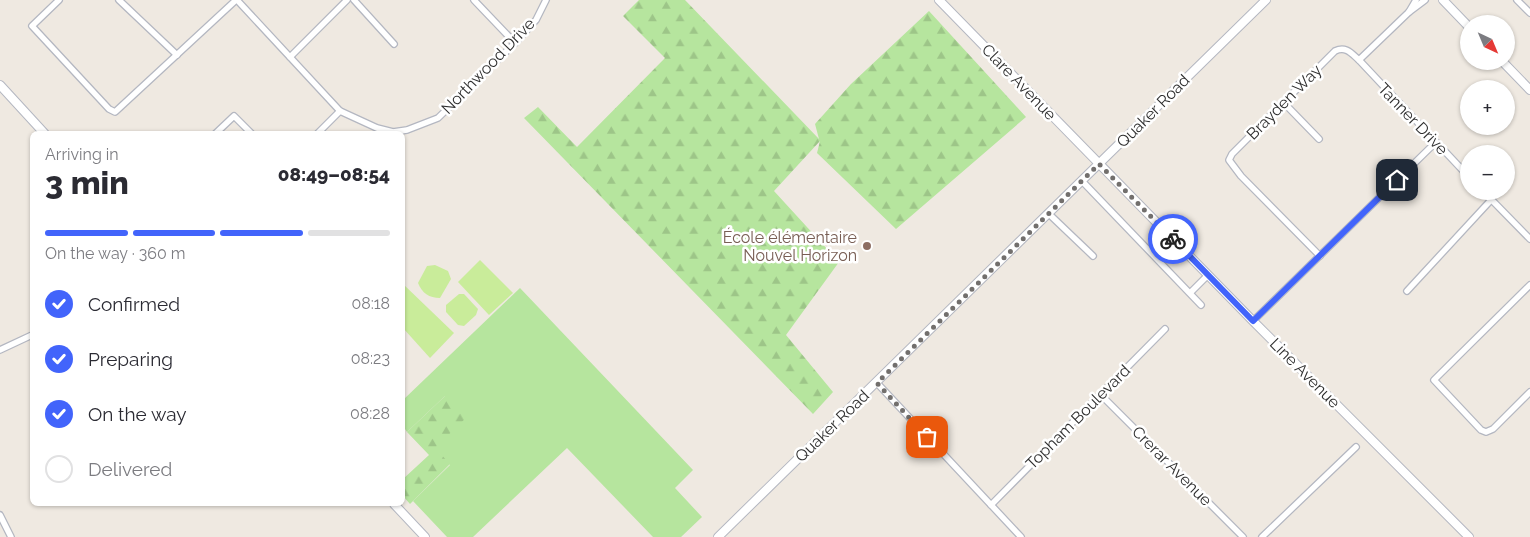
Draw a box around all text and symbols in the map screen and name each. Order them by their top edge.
street label: Northwood Drive [437,14,539,118]
north arrow [1460,15,1515,70]
map controls [1460,15,1515,200]
street label: Clare Avenue [978,40,1060,124]
street label: Brayden Way [1243,60,1326,143]
street label: Quaker Road [1113,71,1193,151]
street label: Tanner Drive [1374,79,1452,159]
button: + [1460,80,1515,135]
text: Arriving in [45,145,119,164]
button: − [1460,145,1515,200]
pin [1376,159,1418,201]
text: 08:49–08:54 [278,163,390,185]
text: 3 min [45,164,129,201]
icon: home [1383,166,1411,194]
courier [1148,214,1198,264]
icon: bike [1159,225,1187,253]
place label: École élémentaire Nouvel Horizon [723,227,857,265]
marker: École élémentaire Nouvel Horizon [861,240,873,252]
text: On the way · 360 m [45,244,186,263]
icon: check [45,290,73,318]
text: Confirmed [88,293,180,315]
text: 08:18 [351,294,390,313]
street label: Line Avenue [1266,334,1344,412]
icon: check [45,345,73,373]
text: Preparing [88,348,173,370]
text: 08:23 [351,349,390,368]
street label: Topham Boulevard [1022,361,1134,473]
street label: Quaker Road [791,386,873,466]
icon: check [45,400,73,428]
text: On the way [88,403,187,425]
text: 08:28 [350,404,390,423]
pin [906,416,948,458]
street label: Crerar Avenue [1128,422,1216,510]
icon: bag [913,423,941,451]
text: Delivered [88,458,172,480]

